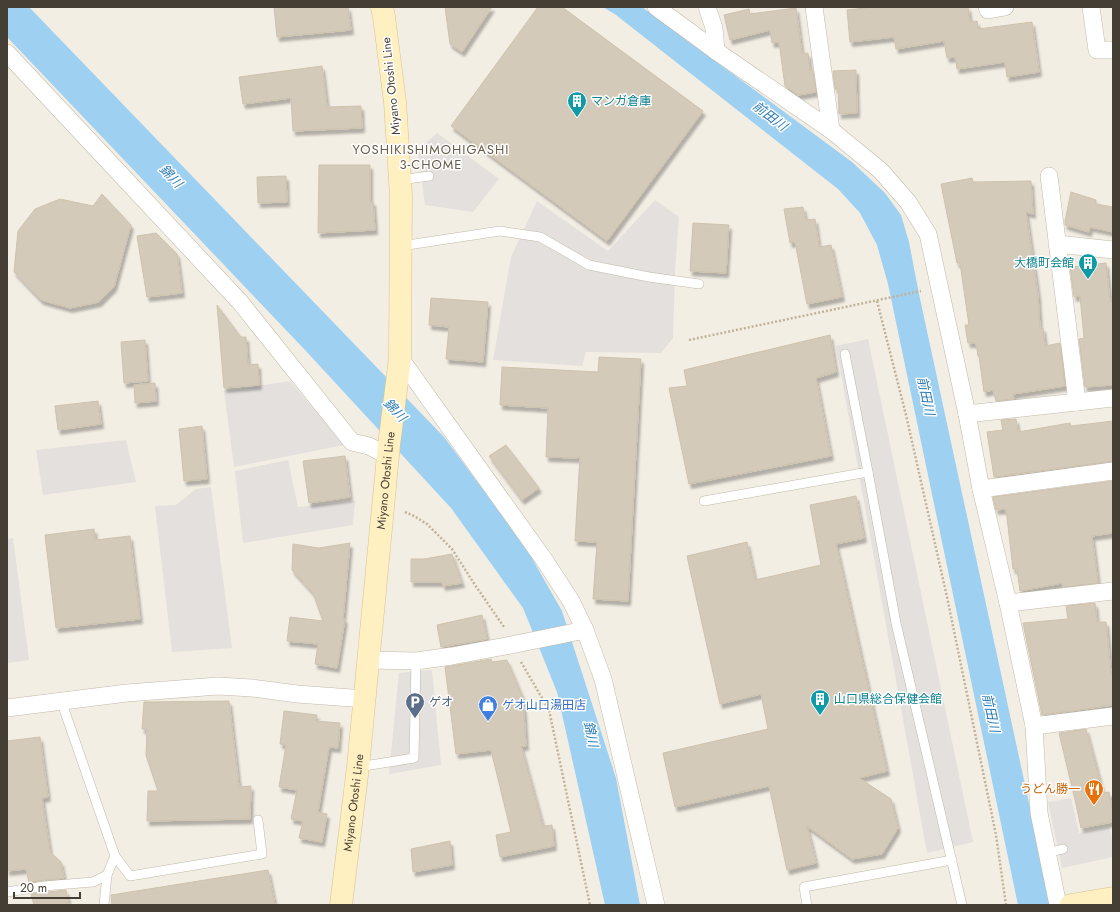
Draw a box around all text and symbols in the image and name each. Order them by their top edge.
street label: Miyano Otoshi Line [377,36,405,136]
building icon: マンガ倉庫 [566,90,588,118]
place label: マンガ倉庫 [591,92,651,110]
water label: 前田川 [749,97,793,137]
district label: YOSHIKISHIMOHIGASHI 3-CHOME [353,140,509,174]
water label: 錦川 [155,160,188,193]
building icon: 大橋町会館 [1077,252,1099,280]
place label: 大橋町会館 [1014,254,1074,272]
water label: 前田川 [913,375,940,419]
water label: 錦川 [379,394,412,427]
street label: Miyano Otoshi Line [372,430,400,530]
building icon: 山口県総合保健会館 [809,688,831,716]
place label: 山口県総合保健会館 [834,690,942,708]
parking icon: ゲオ [404,691,426,719]
water label: 前田川 [978,692,1005,736]
place label: ゲオ [429,693,453,711]
shop icon: ゲオ山口湯田店 [477,694,499,722]
place label: ゲオ山口湯田店 [502,696,586,714]
water label: 錦川 [579,719,603,751]
street label: Miyano Otoshi Line [339,753,368,853]
restaurant icon: うどん勝一 [1083,778,1105,806]
place label: うどん勝一 [1020,780,1080,798]
scale bar [14,874,80,900]
text: 20 m [20,879,47,897]

